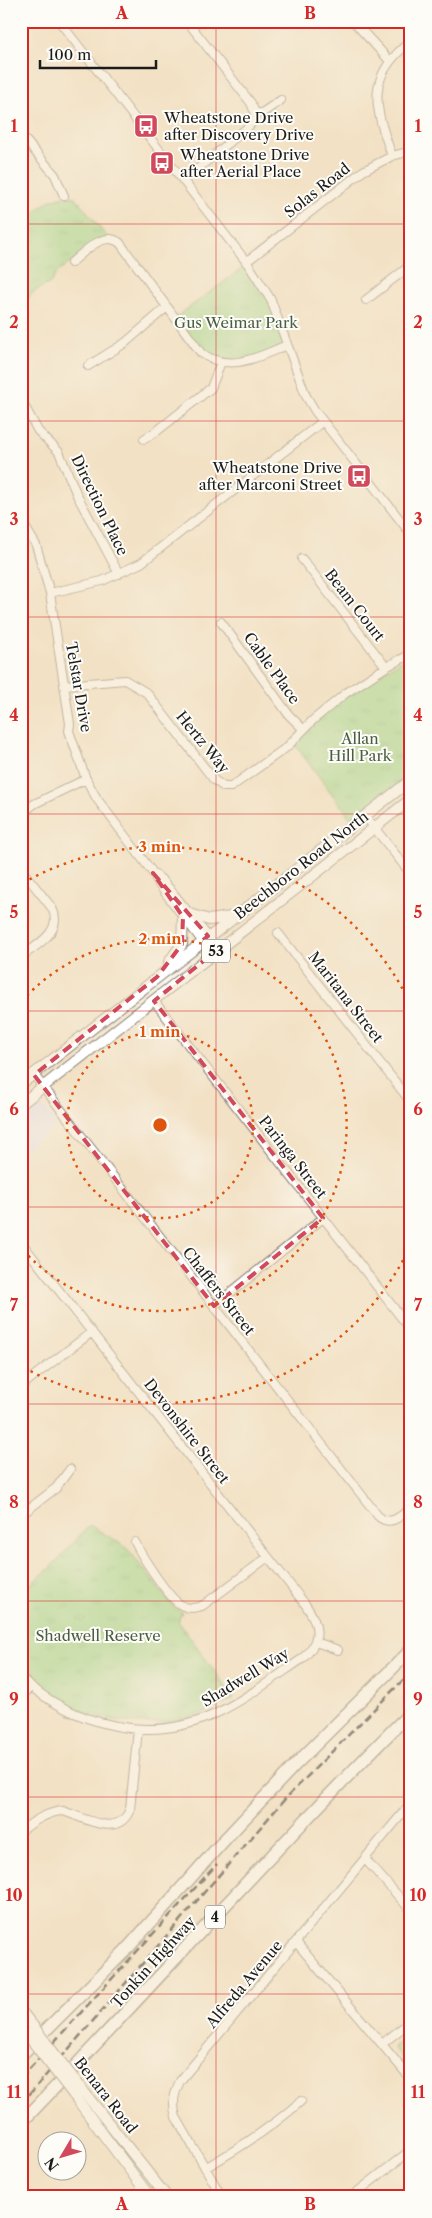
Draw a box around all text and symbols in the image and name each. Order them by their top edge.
text: A [115,3,129,23]
text: B [304,3,316,23]
scale bar [40,38,156,70]
text: 100 m [48,45,91,64]
place label: Wheatstone Drive after Discovery Drive [163,108,314,144]
bus stop icon: Wheatstone Drive after Discovery Drive [133,113,159,139]
text: 1 [10,116,18,136]
text: 1 [414,116,422,136]
place label: Wheatstone Drive after Aerial Place [179,145,310,181]
bus stop icon: Wheatstone Drive after Aerial Place [149,150,175,176]
street label: Solas Road [280,158,354,222]
text: 2 [9,312,19,332]
text: 2 [413,312,423,332]
park label: Gus Weimar Park [174,313,299,332]
street label: Direction Place [67,451,133,559]
place label: Wheatstone Drive after Marconi Street [199,458,343,494]
bus stop icon: Wheatstone Drive after Marconi Street [346,463,372,489]
text: 3 [9,509,19,529]
text: 3 [413,509,423,529]
street label: Beam Court [321,565,390,645]
street label: Cable Place [240,628,304,708]
street label: Telstar Drive [62,640,96,734]
text: 4 [9,705,19,725]
text: 4 [413,705,423,725]
street label: Hertz Way [172,707,234,777]
park label: Allan Hill Park [329,729,393,765]
street label: Beechboro Road North [230,806,372,923]
text: 3 min [139,837,182,856]
text: 5 [10,902,19,922]
text: 5 [414,902,423,922]
text: 2 min [138,929,182,948]
road number: 53 [202,939,230,962]
street label: Maritana Street [304,948,388,1047]
text: 1 min [139,1022,181,1041]
text: 6 [9,1099,19,1119]
text: 6 [413,1099,423,1119]
street label: Paringa Street [255,1112,332,1203]
centre of rings [151,1116,169,1134]
street label: Chaffers Street [179,1243,260,1339]
text: 7 [10,1295,19,1315]
text: 7 [414,1295,423,1315]
street label: Devonshire Street [140,1375,234,1488]
text: 8 [9,1492,19,1512]
text: 8 [413,1492,423,1512]
park label: Shadwell Reserve [35,1626,161,1645]
street label: Shadwell Way [198,1643,293,1711]
text: 9 [9,1689,19,1709]
text: 9 [413,1689,423,1709]
text: 10 [5,1885,23,1905]
text: 10 [409,1885,427,1905]
road number: 4 [205,1905,225,1928]
street label: Tonkin Highway [107,1912,200,2012]
street label: Alfreda Avenue [201,1936,286,2033]
street label: Benara Road [70,2053,142,2137]
text: 11 [7,2082,22,2102]
text: 11 [411,2082,426,2102]
north arrow [38,2130,88,2180]
text: N [41,2154,63,2174]
text: A [115,2194,129,2214]
text: B [304,2194,316,2214]

